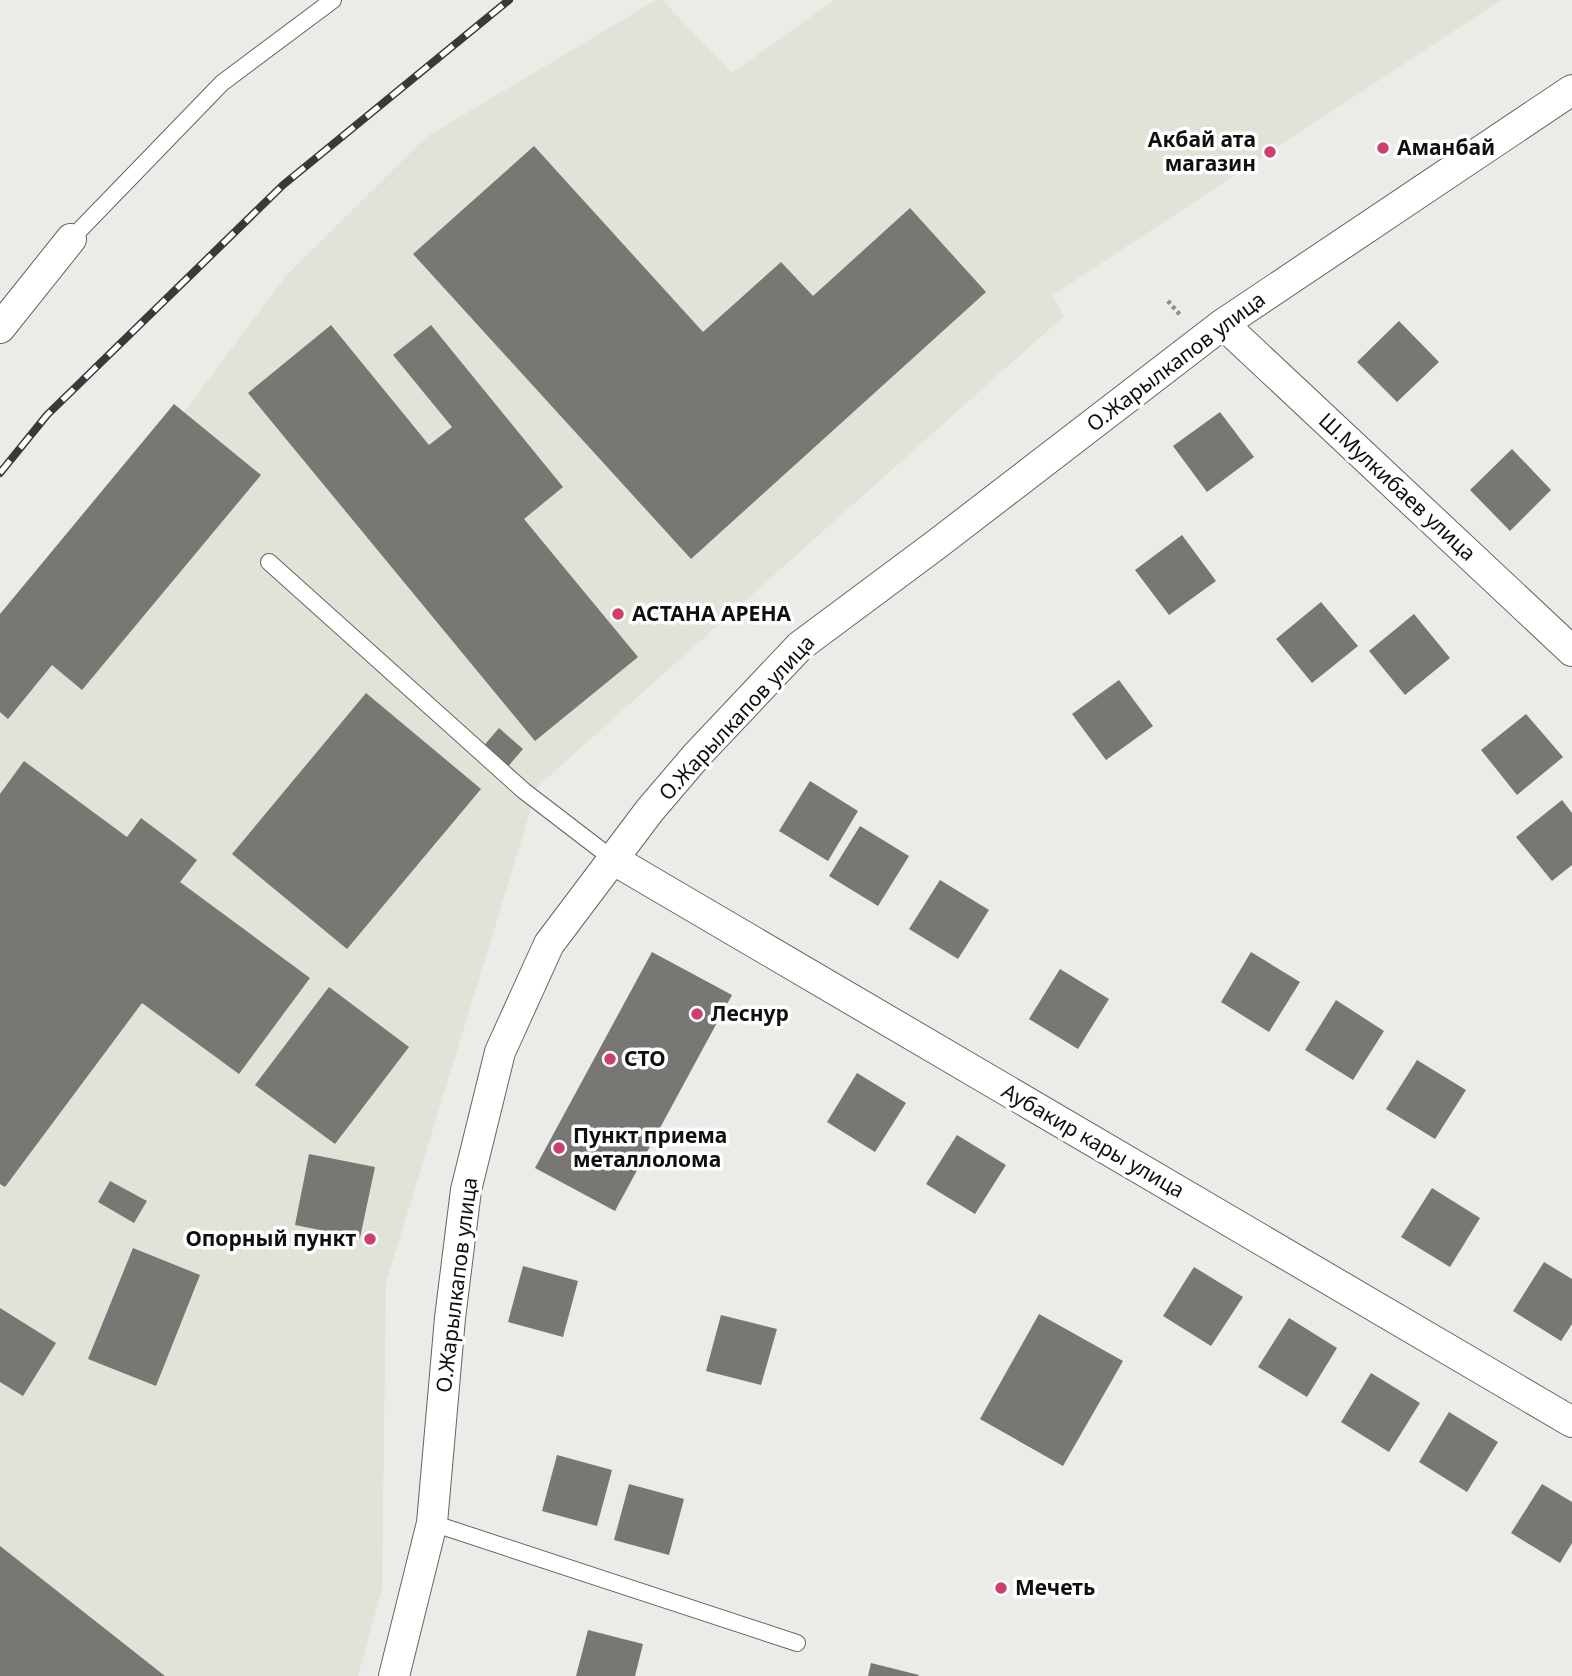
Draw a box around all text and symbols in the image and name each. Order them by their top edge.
place label: Акбай ата магазин [1148,125,1256,177]
place label: Аманбай [1397,133,1495,161]
marker: Аманбай [1375,140,1391,156]
marker: Акбай ата магазин [1262,144,1278,160]
street label: О.Жарылкапов улица [1080,285,1270,438]
street label: Ш.Мулкибаев улица [1313,406,1482,566]
place label: АСТАНА АРЕНА [632,599,792,627]
marker: АСТАНА АРЕНА [610,606,626,622]
street label: О.Жарылкапов улица [652,629,820,806]
place label: Леснур [711,999,789,1027]
marker: Леснур [689,1006,705,1022]
place label: СТО [624,1044,666,1072]
marker: СТО [602,1051,618,1067]
street label: Аубакир кары улица [997,1076,1190,1204]
place label: Пункт приема металлолома [573,1121,727,1173]
marker: Пункт приема металлолома [551,1140,567,1156]
street label: О.Жарылкапов улица [429,1176,483,1394]
place label: Опорный пункт [185,1224,356,1252]
marker: Опорный пункт [362,1231,378,1247]
place label: Мечеть [1015,1573,1095,1601]
marker: Мечеть [993,1580,1009,1596]

